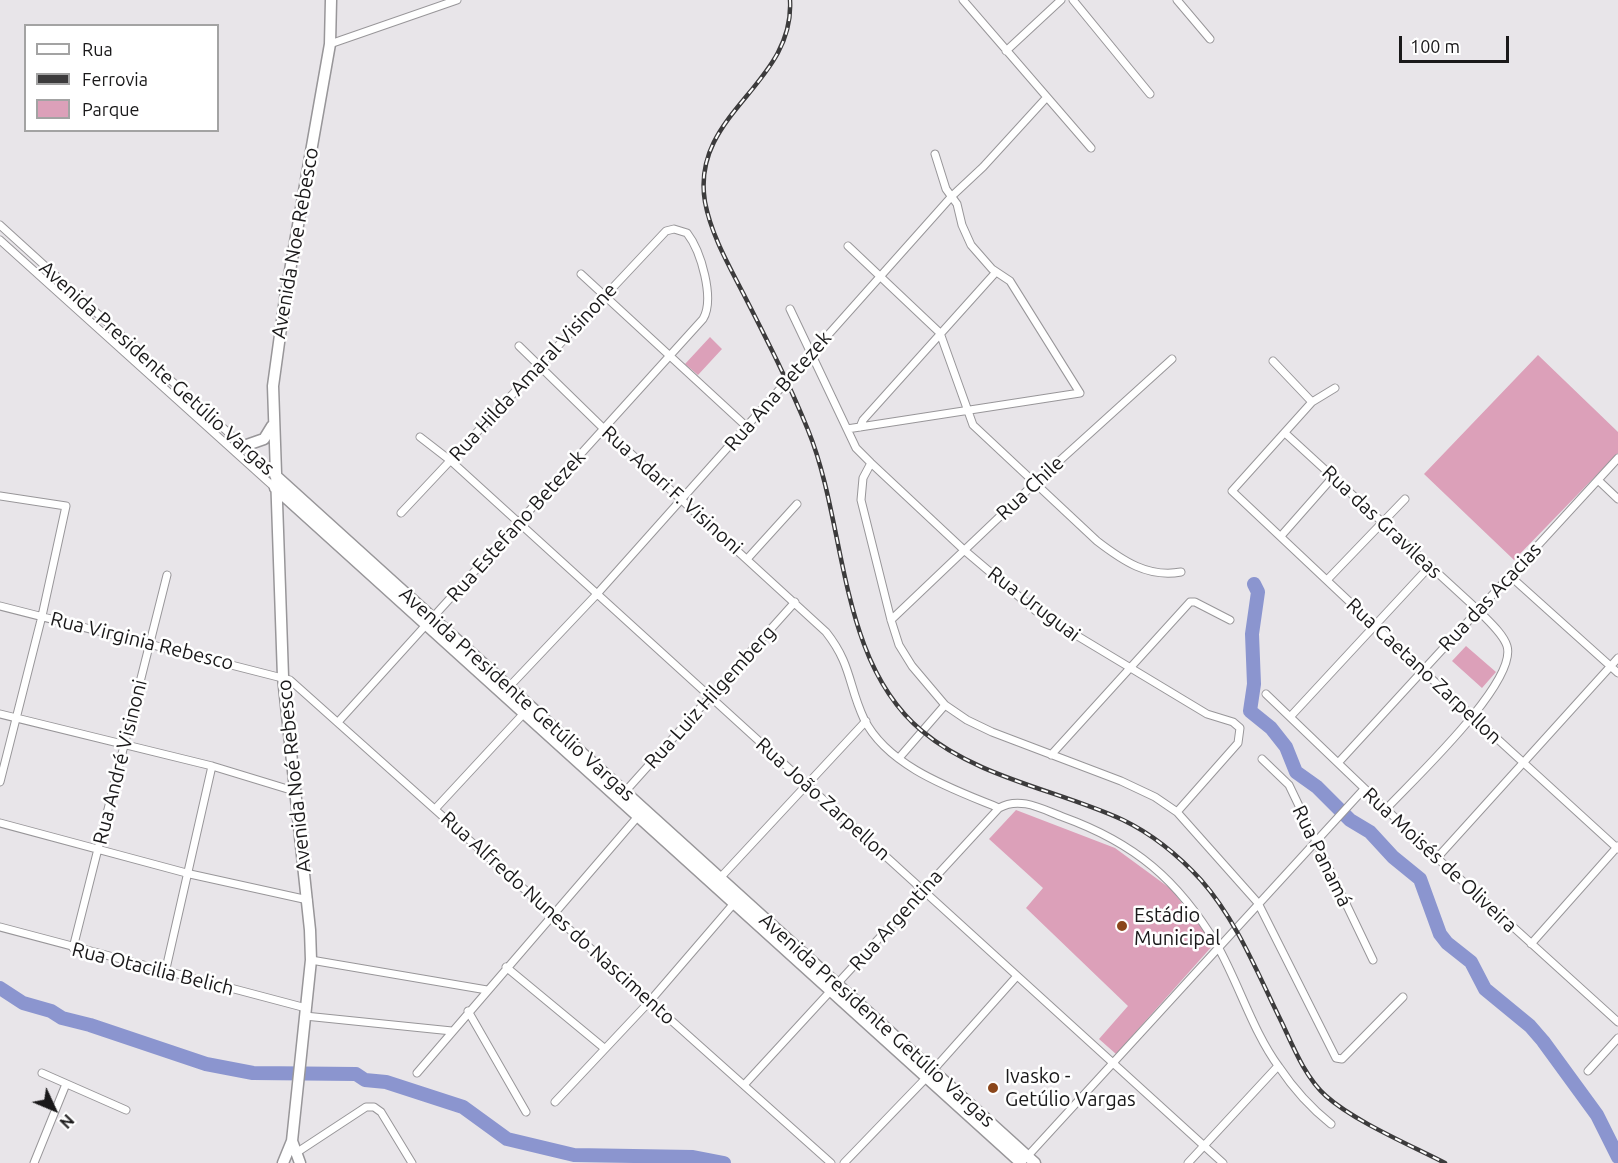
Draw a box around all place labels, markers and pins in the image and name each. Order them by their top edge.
place label: Estádio Municipal [1134,903,1220,950]
marker: Estádio Municipal [1115,919,1129,933]
place label: Ivasko - Getúlio Vargas [1005,1064,1136,1111]
marker: Ivasko - Getúlio Vargas [986,1081,1000,1095]

